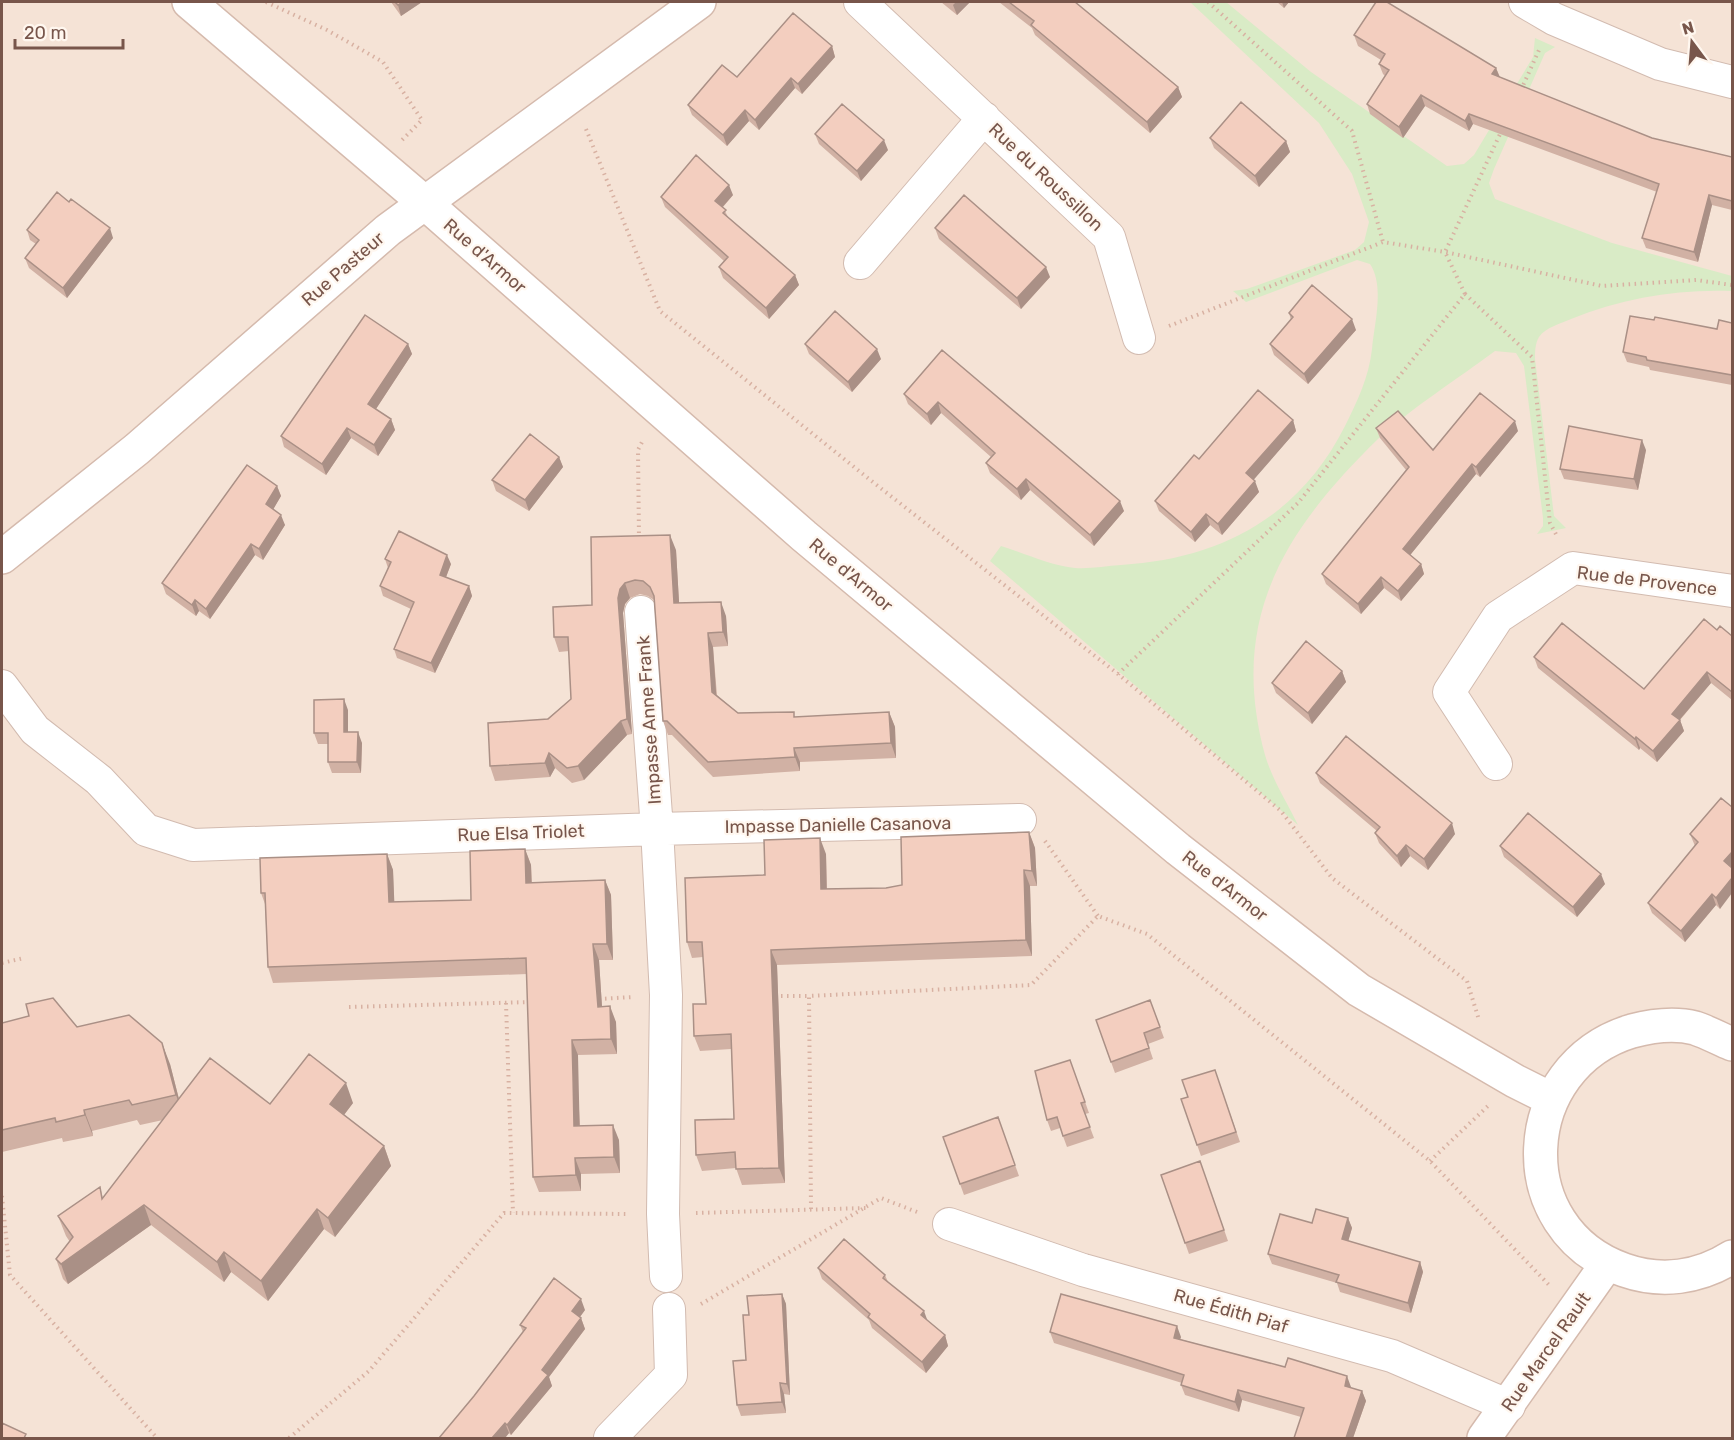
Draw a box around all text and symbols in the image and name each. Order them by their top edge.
scale bar [15,12,123,50]
north arrow [1662,12,1722,72]
text: N [1680,17,1696,39]
text: 20 m [24,22,66,44]
street label: Rue du Roussillon [984,118,1108,236]
street label: Rue d'Armor [439,214,531,298]
street label: Rue Pasteur [297,227,389,311]
street label: Rue d'Armor [805,534,897,617]
street label: Rue de Provence [1576,561,1718,601]
street label: Impasse Anne Frank [632,634,666,805]
street label: Impasse Danielle Casanova [724,812,952,838]
street label: Rue Elsa Triolet [457,820,585,846]
street label: Rue d'Armor [1178,846,1272,926]
street label: Rue Édith Piaf [1171,1284,1291,1338]
street label: Rue Marcel Rault [1497,1288,1595,1416]

